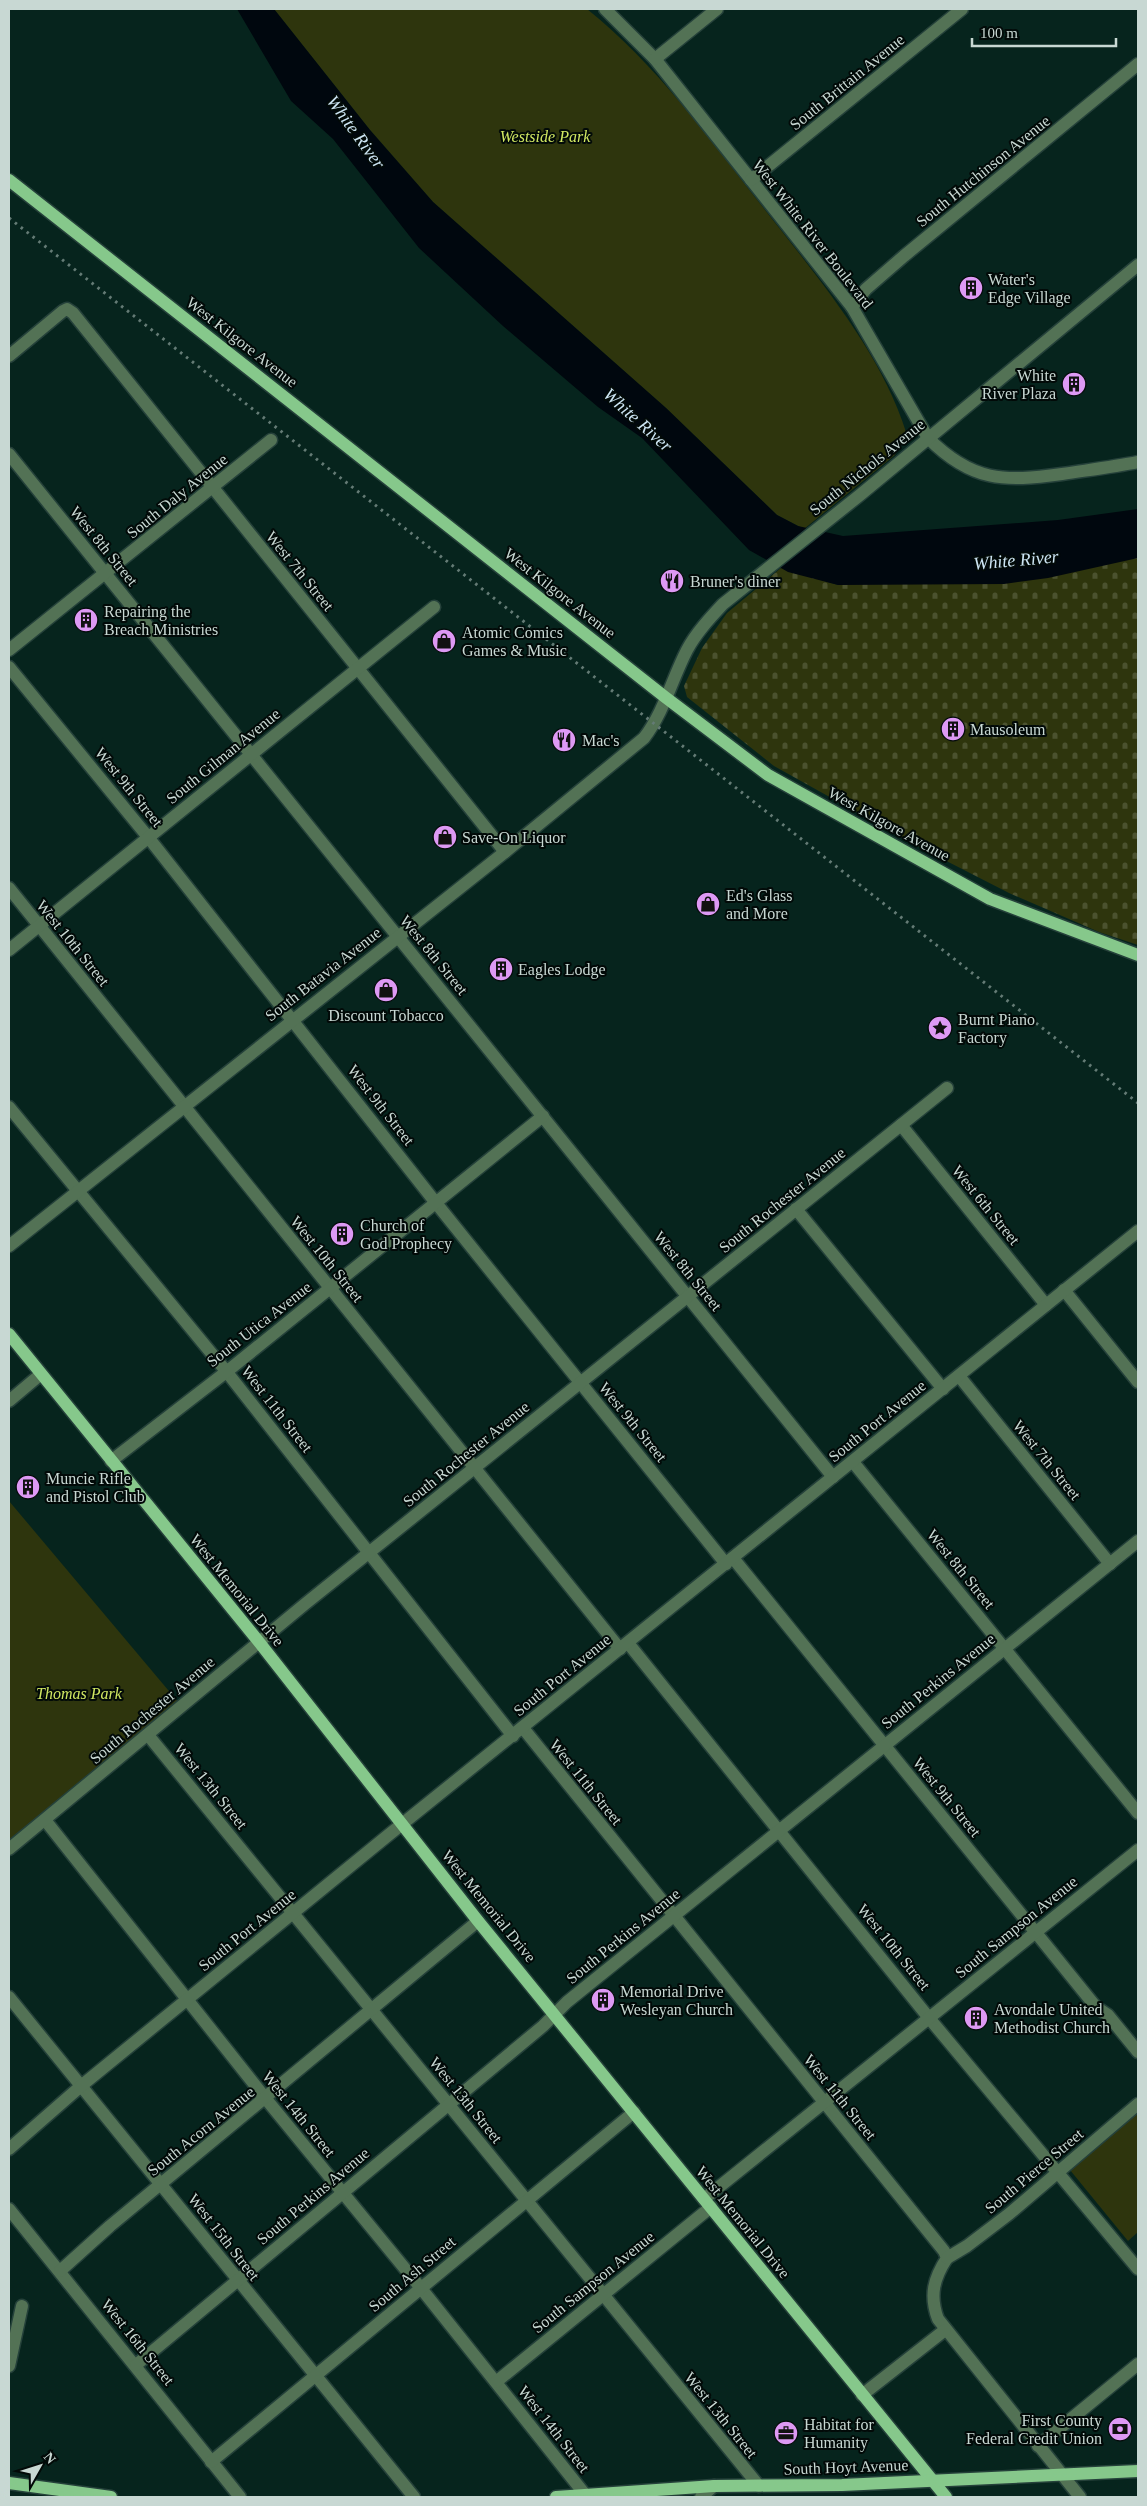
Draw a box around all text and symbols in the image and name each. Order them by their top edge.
scale bar [972,15,1116,47]
text: 100 m [980,25,1018,41]
street label: South Brittain Avenue [787,31,907,133]
water label: White River [323,92,390,173]
street label: South Hutchinson Avenue [913,112,1053,230]
park label: Westside Park [500,128,591,145]
street label: West White River Boulevard [749,156,877,312]
place label: Water's Edge Village [988,271,1071,307]
building icon: Water's Edge Village [958,275,984,301]
street label: West Kilgore Avenue [183,293,301,391]
place label: White River Plaza [982,367,1056,402]
building icon: White River Plaza [1061,371,1087,397]
water label: White River [600,384,677,457]
street label: South Nichols Avenue [806,415,928,519]
street label: South Daly Avenue [123,450,231,542]
street label: West 8th Street [67,503,142,590]
street label: West 7th Street [263,528,338,615]
street label: West Kilgore Avenue [501,544,619,642]
water label: White River [973,546,1060,574]
restaurant icon: Bruner's diner [659,568,685,594]
place label: Bruner's diner [690,573,781,590]
place label: Repairing the Breach Ministries [104,603,218,638]
building icon: Repairing the Breach Ministries [73,607,99,633]
place label: Atomic Comics Games & Music [462,624,567,659]
shop icon: Atomic Comics Games & Music [431,628,457,654]
street label: South Gilman Avenue [163,705,283,807]
building icon: Mausoleum [940,716,966,742]
place label: Mausoleum [970,721,1046,738]
restaurant icon: Mac's [551,727,577,753]
place label: Mac's [582,732,620,749]
street label: West 9th Street [92,744,167,831]
street label: West Kilgore Avenue [825,784,953,865]
shop icon: Save-On Liquor [432,824,458,850]
place label: Save-On Liquor [462,829,566,847]
place label: Ed's Glass and More [726,887,792,922]
shop icon: Ed's Glass and More [695,891,721,917]
street label: West 10th Street [33,897,113,990]
street label: West 8th Street [397,912,472,999]
street label: South Batavia Avenue [262,924,384,1024]
building icon: Eagles Lodge [488,956,514,982]
place label: Eagles Lodge [518,961,606,979]
shop icon: Discount Tobacco [373,977,399,1003]
place label: Discount Tobacco [328,1007,444,1024]
place label: Burnt Piano Factory [958,1011,1035,1047]
place icon: Burnt Piano Factory [927,1015,953,1041]
street label: West 9th Street [344,1061,418,1149]
street label: South Rochester Avenue [716,1144,848,1256]
street label: West 6th Street [949,1162,1024,1249]
street label: West 10th Street [287,1213,367,1306]
place label: Church of God Prophecy [360,1217,452,1253]
building icon: Church of God Prophecy [329,1221,355,1247]
street label: West 8th Street [651,1228,726,1315]
street label: South Utica Avenue [203,1278,315,1370]
street label: West 11th Street [238,1362,316,1456]
street label: South Port Avenue [825,1377,929,1465]
street label: West 9th Street [596,1379,671,1466]
street label: South Rochester Avenue [400,1398,532,1510]
street label: West 7th Street [1010,1417,1085,1504]
place label: Muncie Rifle and Pistol Club [46,1470,145,1505]
building icon: Muncie Rifle and Pistol Club [15,1474,41,1500]
street label: West 8th Street [924,1526,999,1613]
street label: West Memorial Drive [187,1531,287,1649]
street label: South Perkins Avenue [878,1630,998,1732]
street label: South Port Avenue [510,1631,614,1719]
street label: South Rochester Avenue [86,1653,218,1767]
park label: Thomas Park [36,1685,123,1702]
street label: West 11th Street [546,1736,626,1828]
street label: West 13th Street [171,1740,251,1833]
street label: West 9th Street [910,1754,985,1841]
street label: West Memorial Drive [439,1847,539,1965]
street label: South Sampson Avenue [952,1873,1081,1982]
street label: South Perkins Avenue [563,1885,683,1987]
street label: South Port Avenue [195,1886,299,1974]
street label: West 10th Street [854,1901,934,1994]
place label: Memorial Drive Wesleyan Church [620,1983,733,2019]
building icon: Memorial Drive Wesleyan Church [590,1987,616,2013]
place label: Avondale United Methodist Church [994,2001,1110,2036]
building icon: Avondale United Methodist Church [963,2005,989,2031]
street label: West 11th Street [800,2051,880,2143]
street label: West 13th Street [426,2054,506,2147]
street label: West 14th Street [259,2068,339,2161]
street label: South Acorn Avenue [144,2083,258,2179]
street label: South Pierce Street [982,2125,1087,2217]
street label: South Perkins Avenue [254,2144,372,2248]
street label: West Memorial Drive [693,2163,793,2281]
street label: West 15th Street [185,2190,263,2284]
street label: South Sampson Avenue [529,2228,658,2337]
street label: South Ash Street [365,2233,459,2315]
street label: West 16th Street [98,2296,178,2389]
street label: West 13th Street [681,2369,761,2462]
street label: West 14th Street [515,2382,593,2476]
place label: First County Federal Credit Union [966,2412,1102,2447]
place label: Habitat for Humanity [804,2416,874,2452]
bank icon: First County Federal Credit Union [1107,2416,1133,2442]
office icon: Habitat for Humanity [773,2420,799,2446]
north arrow [15,2441,65,2491]
text: N [41,2449,59,2467]
street label: South Hoyt Avenue [783,2456,909,2479]

